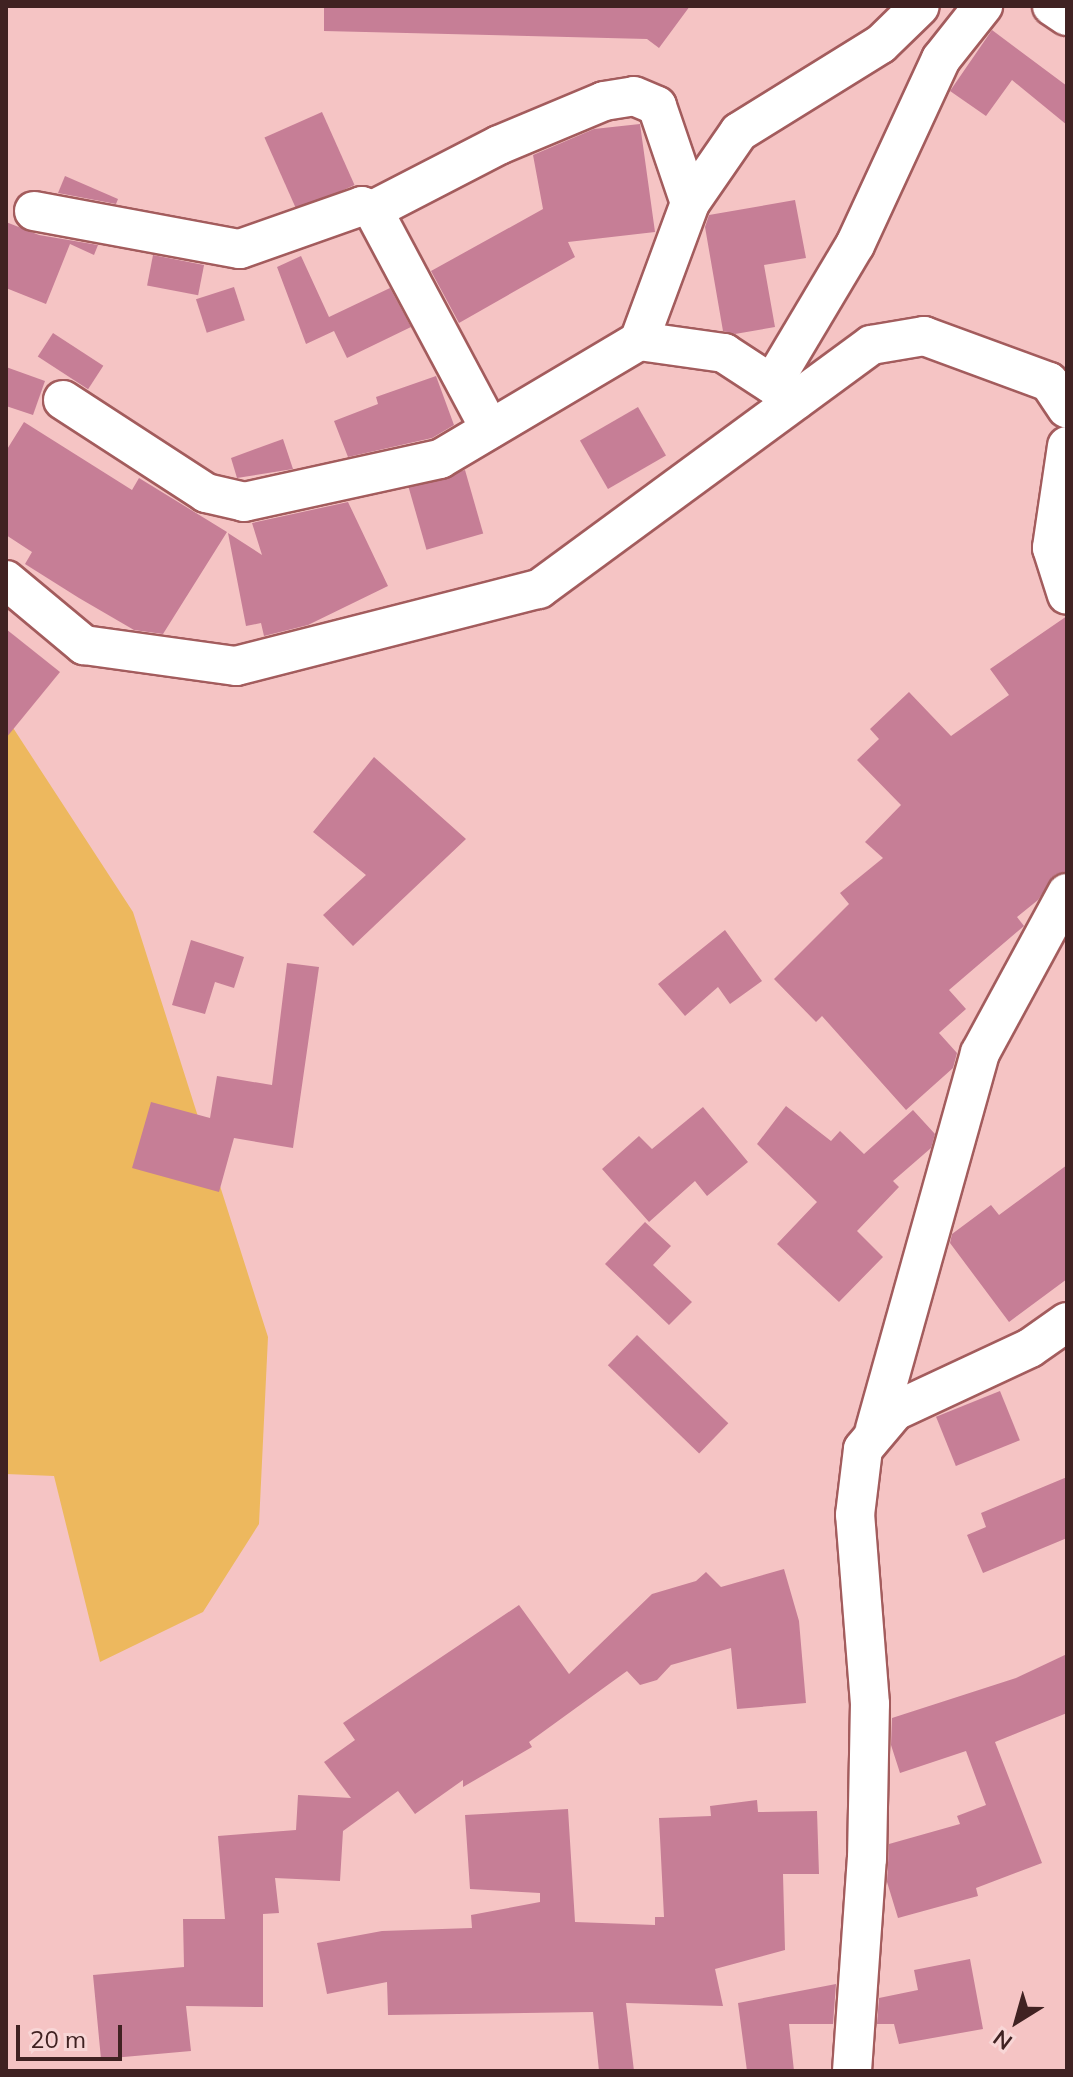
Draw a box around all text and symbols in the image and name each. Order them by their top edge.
north arrow [977,1981,1057,2061]
scale bar [20,2009,126,2059]
text: 20 m [30,2024,86,2054]
text: N [987,2024,1018,2056]

